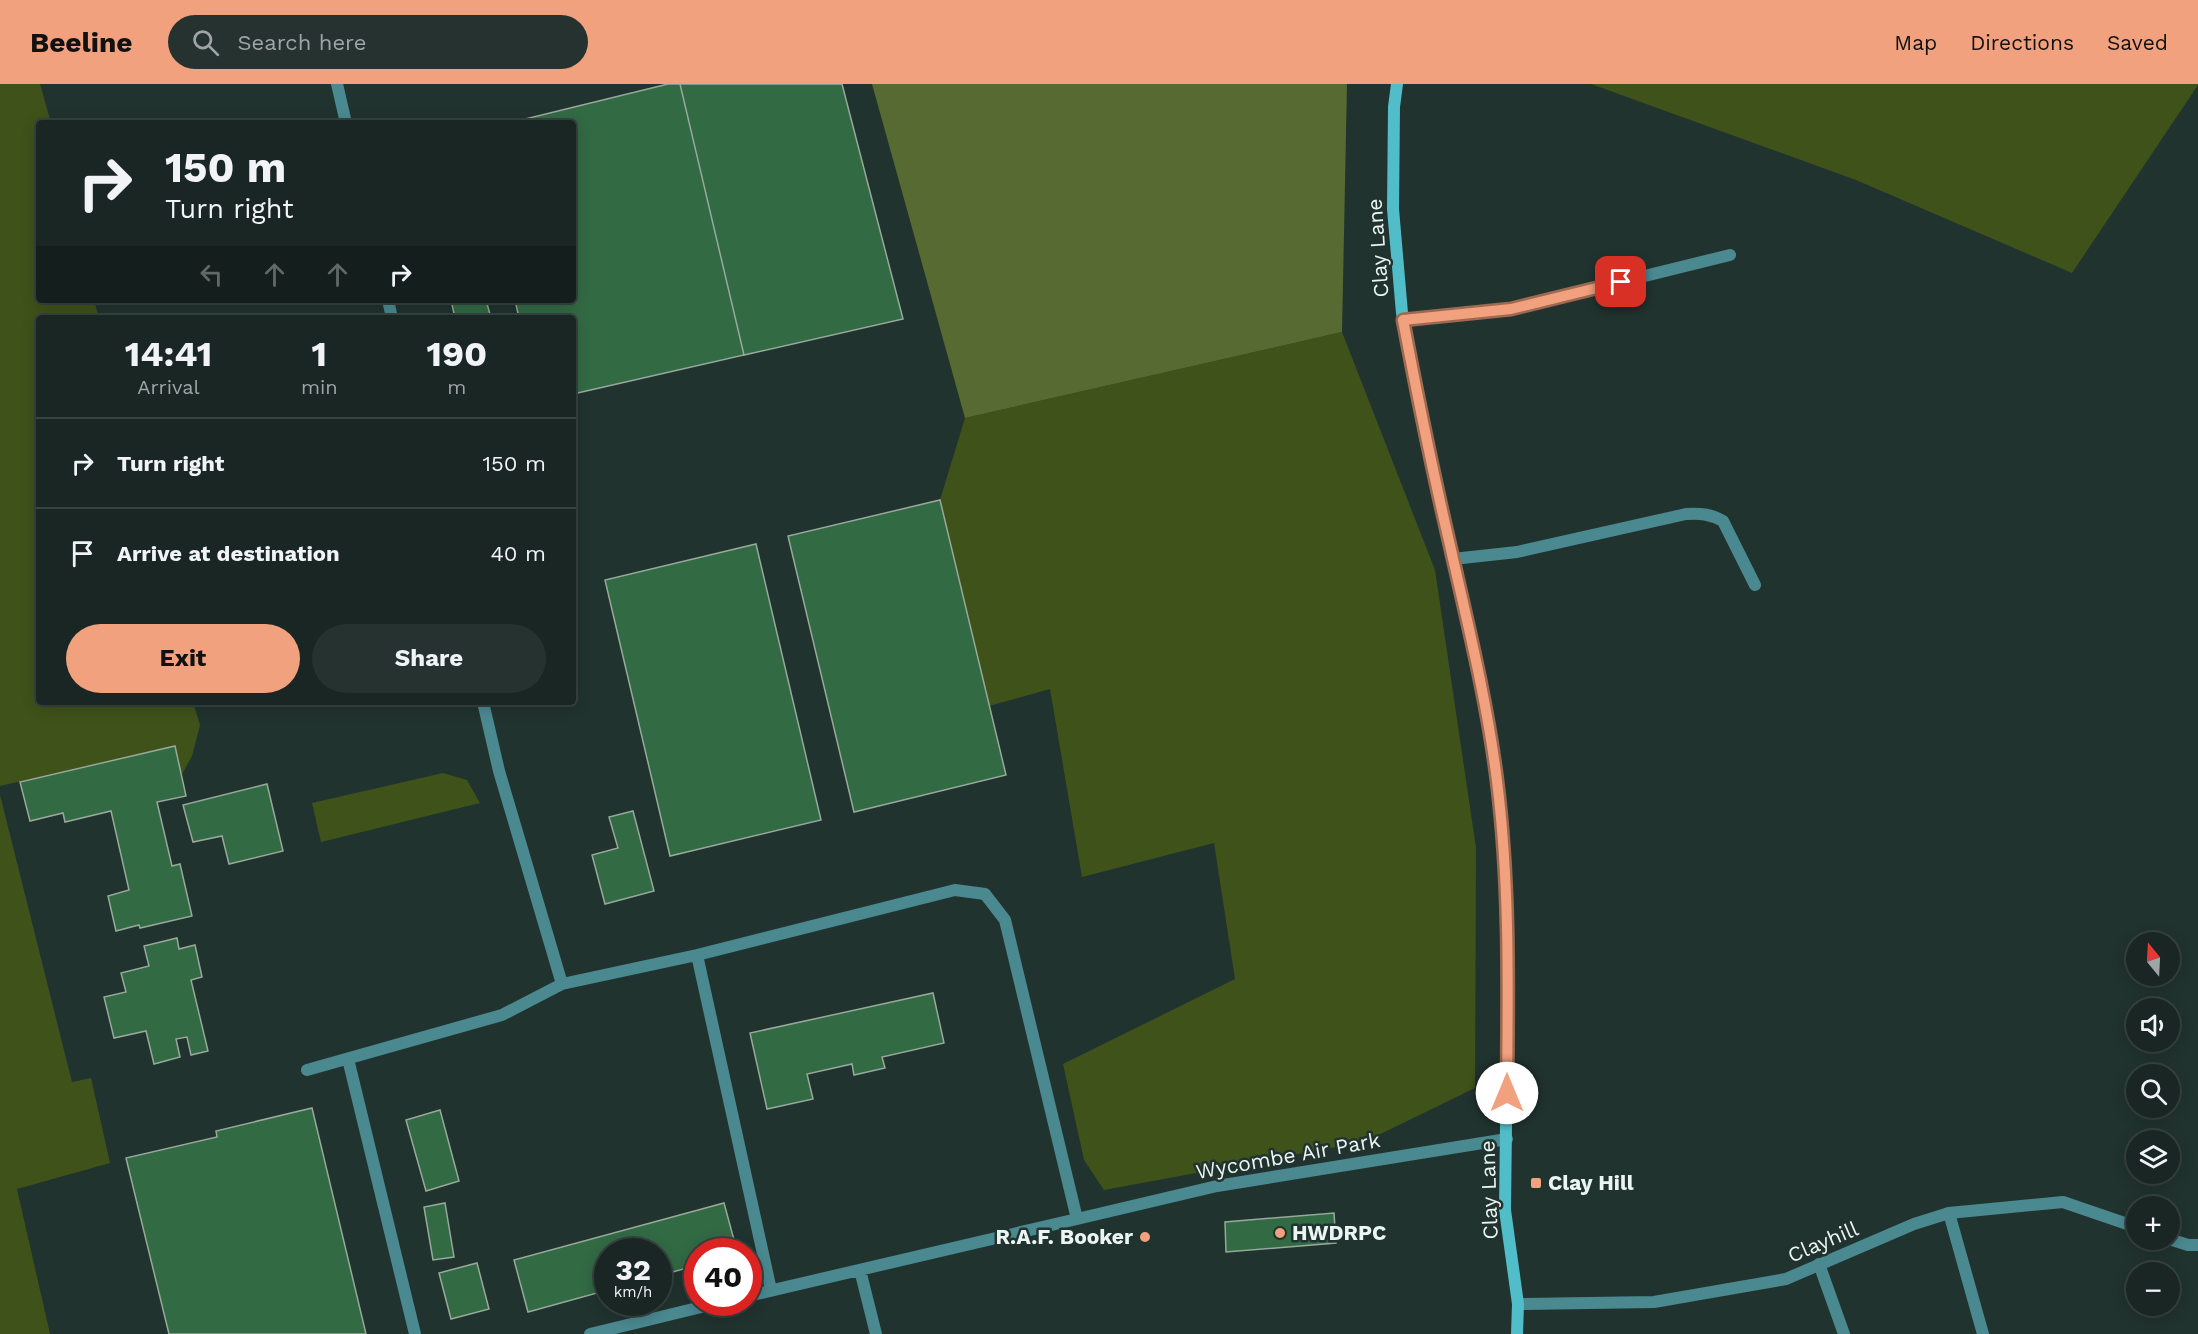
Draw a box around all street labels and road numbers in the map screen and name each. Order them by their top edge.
street label: Clay Lane [1362,198,1393,298]
street label: Wycombe Air Park [1194,1127,1382,1184]
street label: Clay Lane [1474,1140,1503,1240]
street label: Clayhill [1784,1215,1862,1268]

